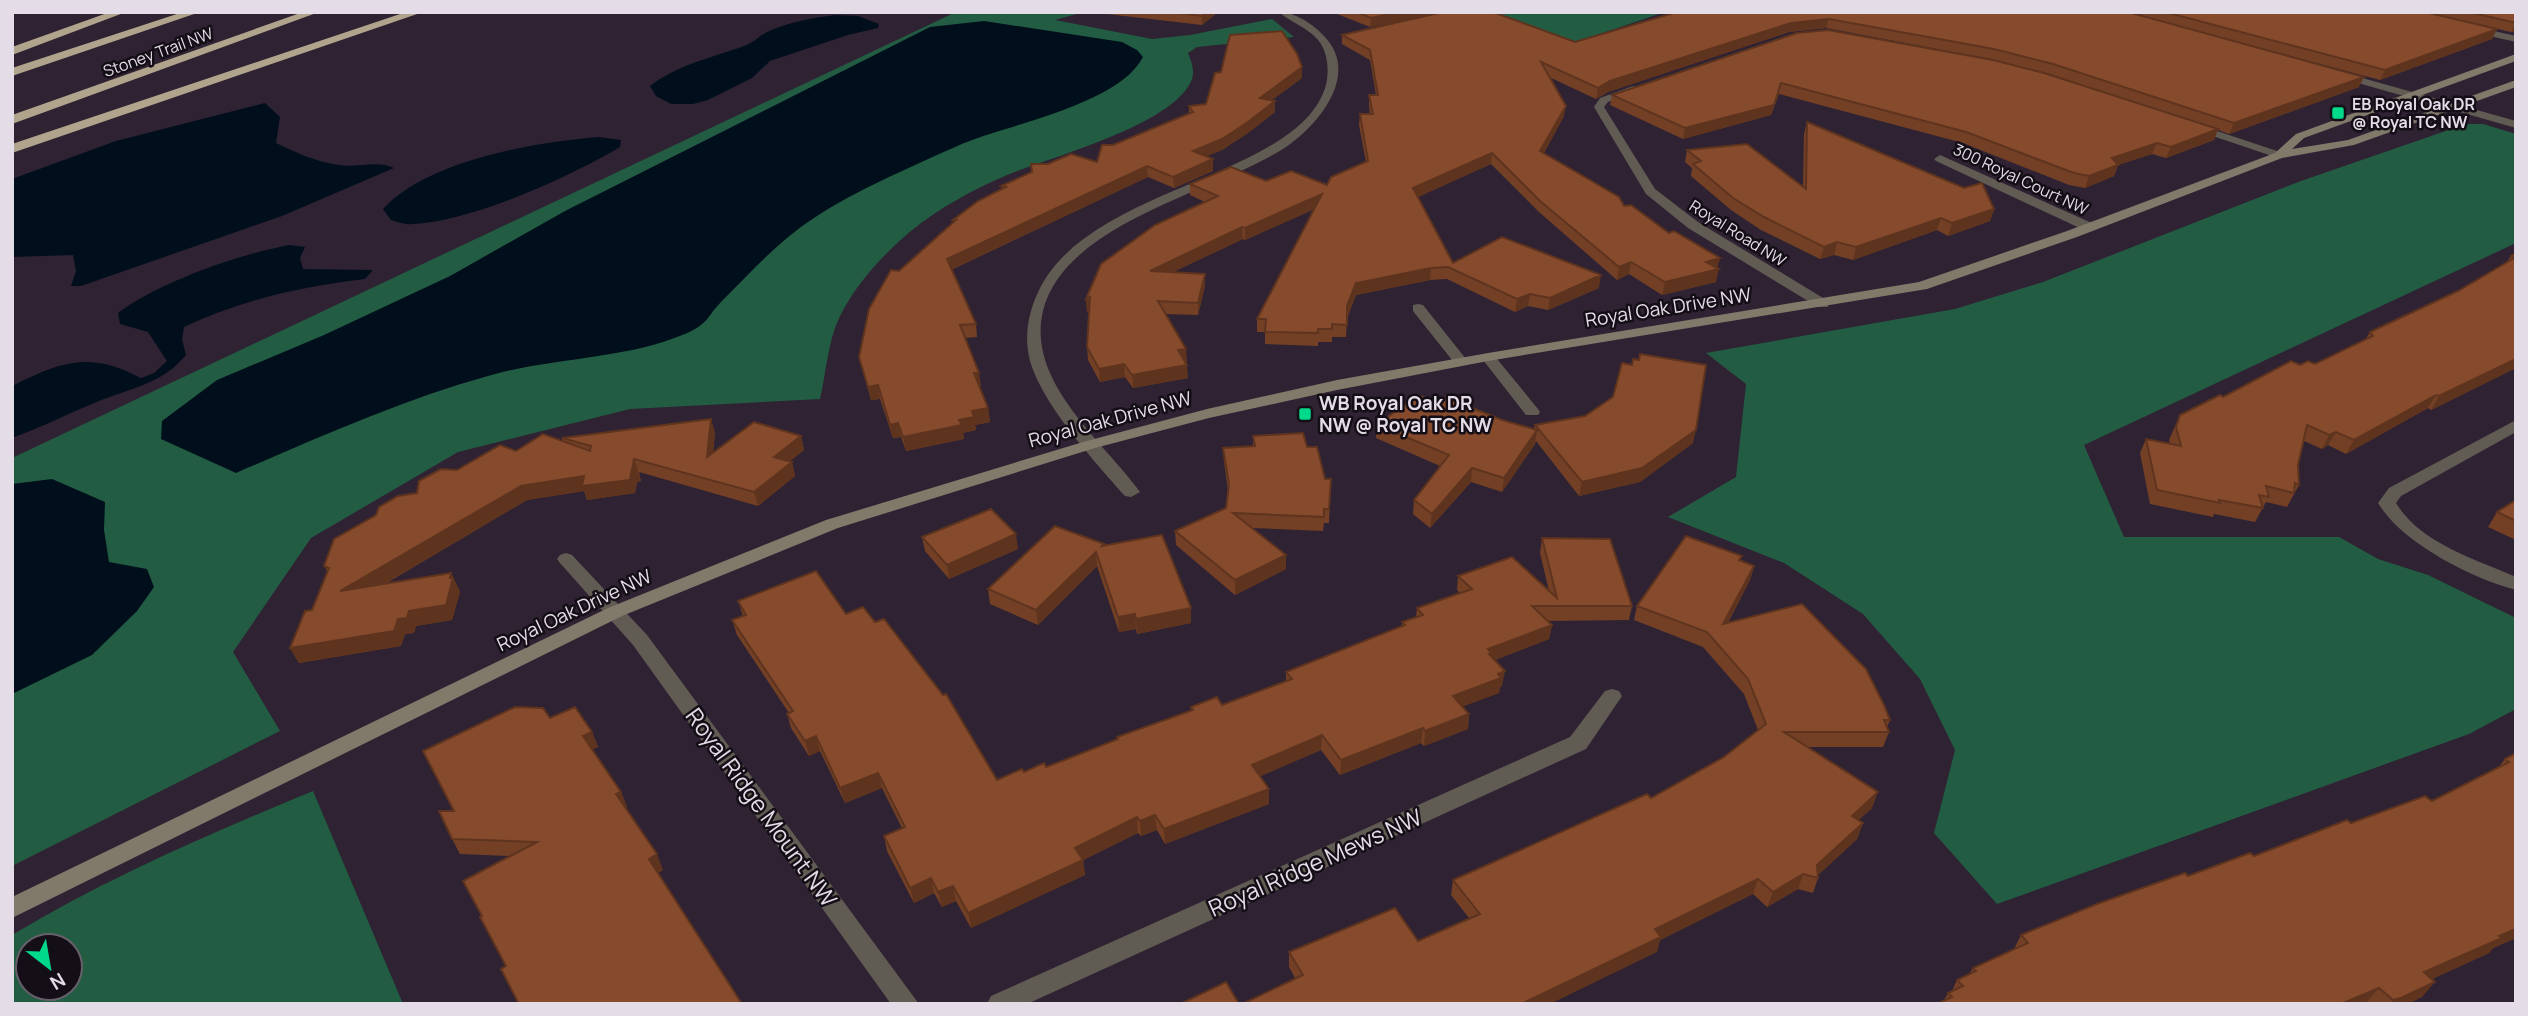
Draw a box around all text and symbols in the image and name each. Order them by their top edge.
street label: Stoney Trail NW [100,22,216,82]
place label: EB Royal Oak DR @ Royal TC NW [2352,93,2475,133]
marker: EB Royal Oak DR @ Royal TC NW [2330,105,2346,121]
street label: 300 Royal Court NW [1950,138,2092,220]
street label: Royal Road NW [1685,194,1791,272]
street label: Royal Oak Drive NW [1583,281,1753,333]
street label: Royal Oak Drive NW [1026,385,1195,453]
place label: WB Royal Oak DR NW @ Royal TC NW [1319,390,1492,438]
marker: WB Royal Oak DR NW @ Royal TC NW [1297,406,1313,422]
street label: Royal Oak Drive NW [492,563,656,657]
street label: Royal Ridge Mount NW [679,701,845,913]
street label: Royal Ridge Mews NW [1203,800,1427,924]
north arrow [14,932,84,1002]
text: N [45,967,70,996]

